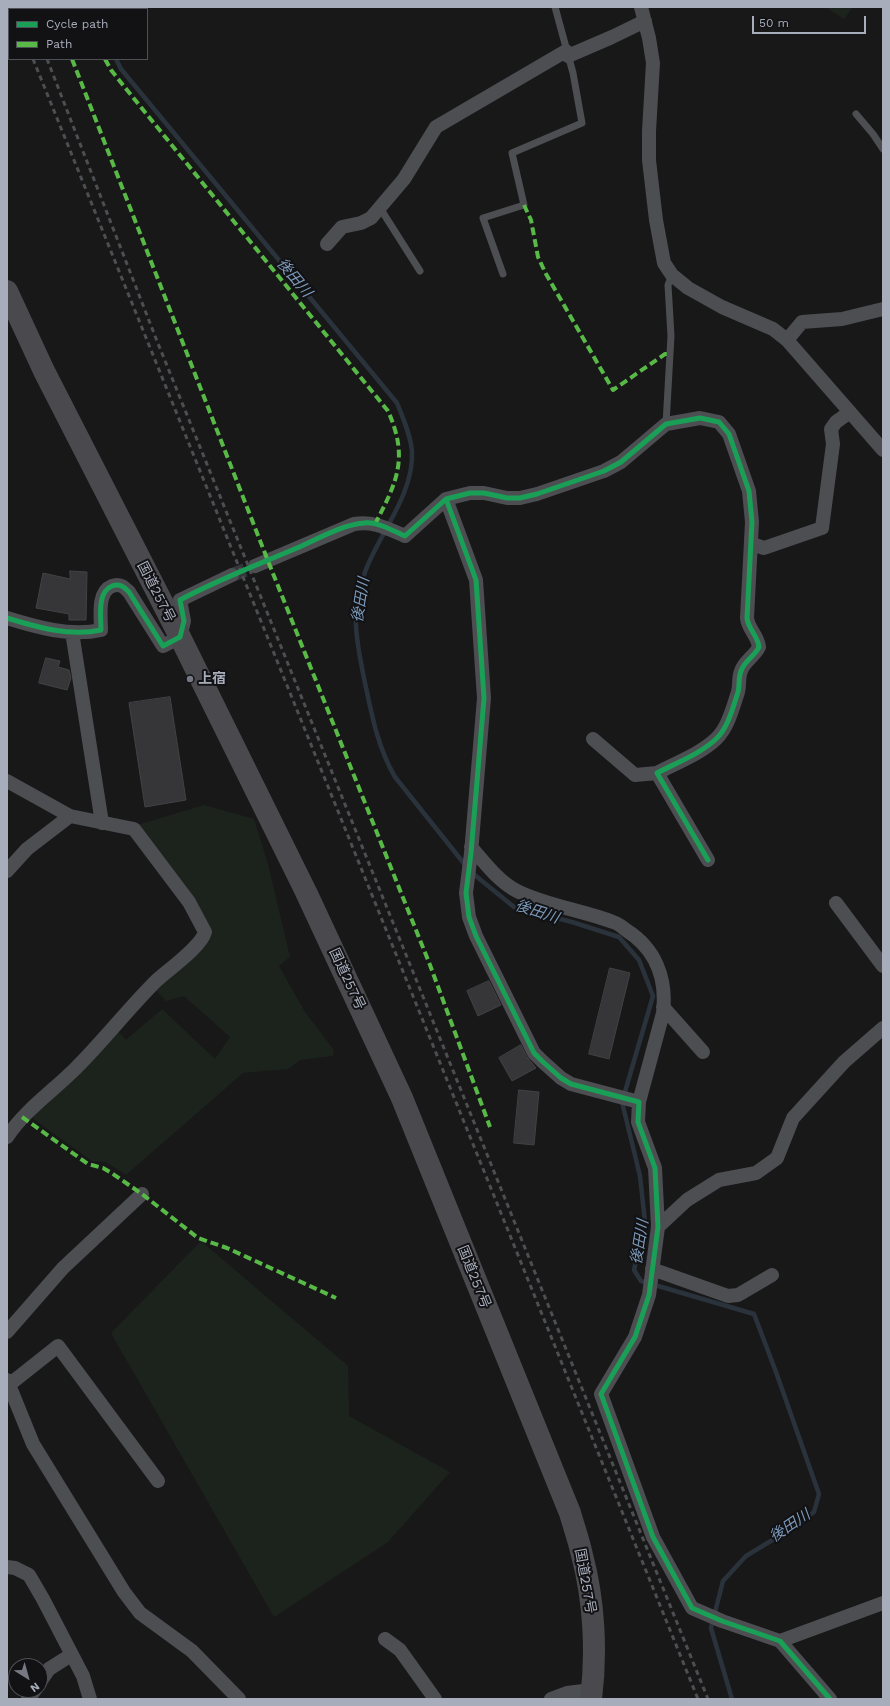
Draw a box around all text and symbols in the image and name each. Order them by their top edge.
legend [8,8,148,60]
scale bar [754,8,868,34]
text: 50 m [759,16,789,30]
text: Cycle path [46,17,108,31]
text: Path [46,37,72,51]
water label: 後田川 [273,255,315,301]
street label: 国道257号 [133,559,179,625]
water label: 後田川 [349,576,373,624]
place label: 上宿 [198,671,226,687]
marker: 上宿 [185,674,195,684]
water label: 後田川 [513,896,561,928]
street label: 国道257号 [325,945,369,1013]
water label: 後田川 [628,1218,652,1266]
street label: 国道257号 [454,1243,494,1311]
water label: 後田川 [766,1506,814,1546]
street label: 国道257号 [571,1547,599,1615]
north arrow [8,1658,48,1698]
text: N [28,1680,42,1695]

